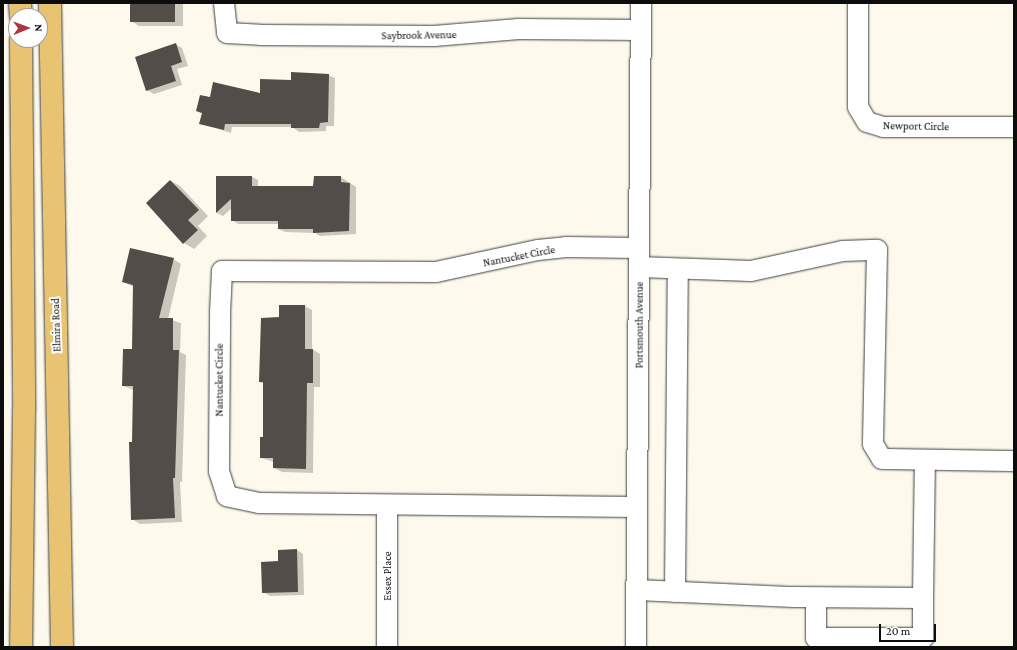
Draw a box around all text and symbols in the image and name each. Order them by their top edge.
north arrow [8,8,48,48]
text: N [33,24,45,32]
street label: Saybrook Avenue [381,28,457,42]
street label: Newport Circle [883,119,949,133]
street label: Nantucket Circle [482,243,556,269]
street label: Portsmouth Avenue [632,282,646,368]
street label: Elmira Road [48,298,64,352]
street label: Nantucket Circle [212,343,226,417]
street label: Essex Place [380,551,394,601]
scale bar [881,616,938,642]
text: 20 m [886,624,910,638]

